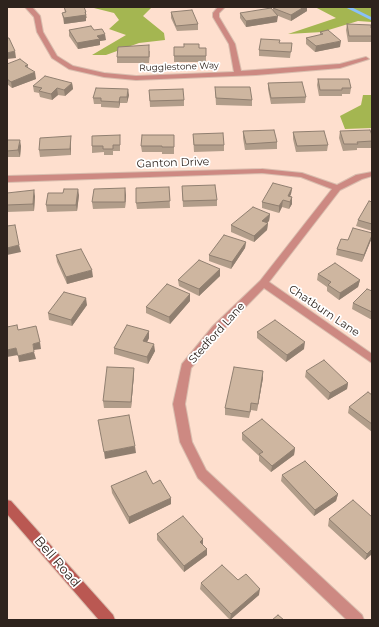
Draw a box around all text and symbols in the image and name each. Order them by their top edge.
street label: Rugglestone Way [139,60,219,74]
street label: Ganton Drive [136,155,210,171]
street label: Chatburn Lane [286,282,362,340]
street label: Stedford Lane [186,300,248,366]
street label: Bell Road [31,533,83,591]

